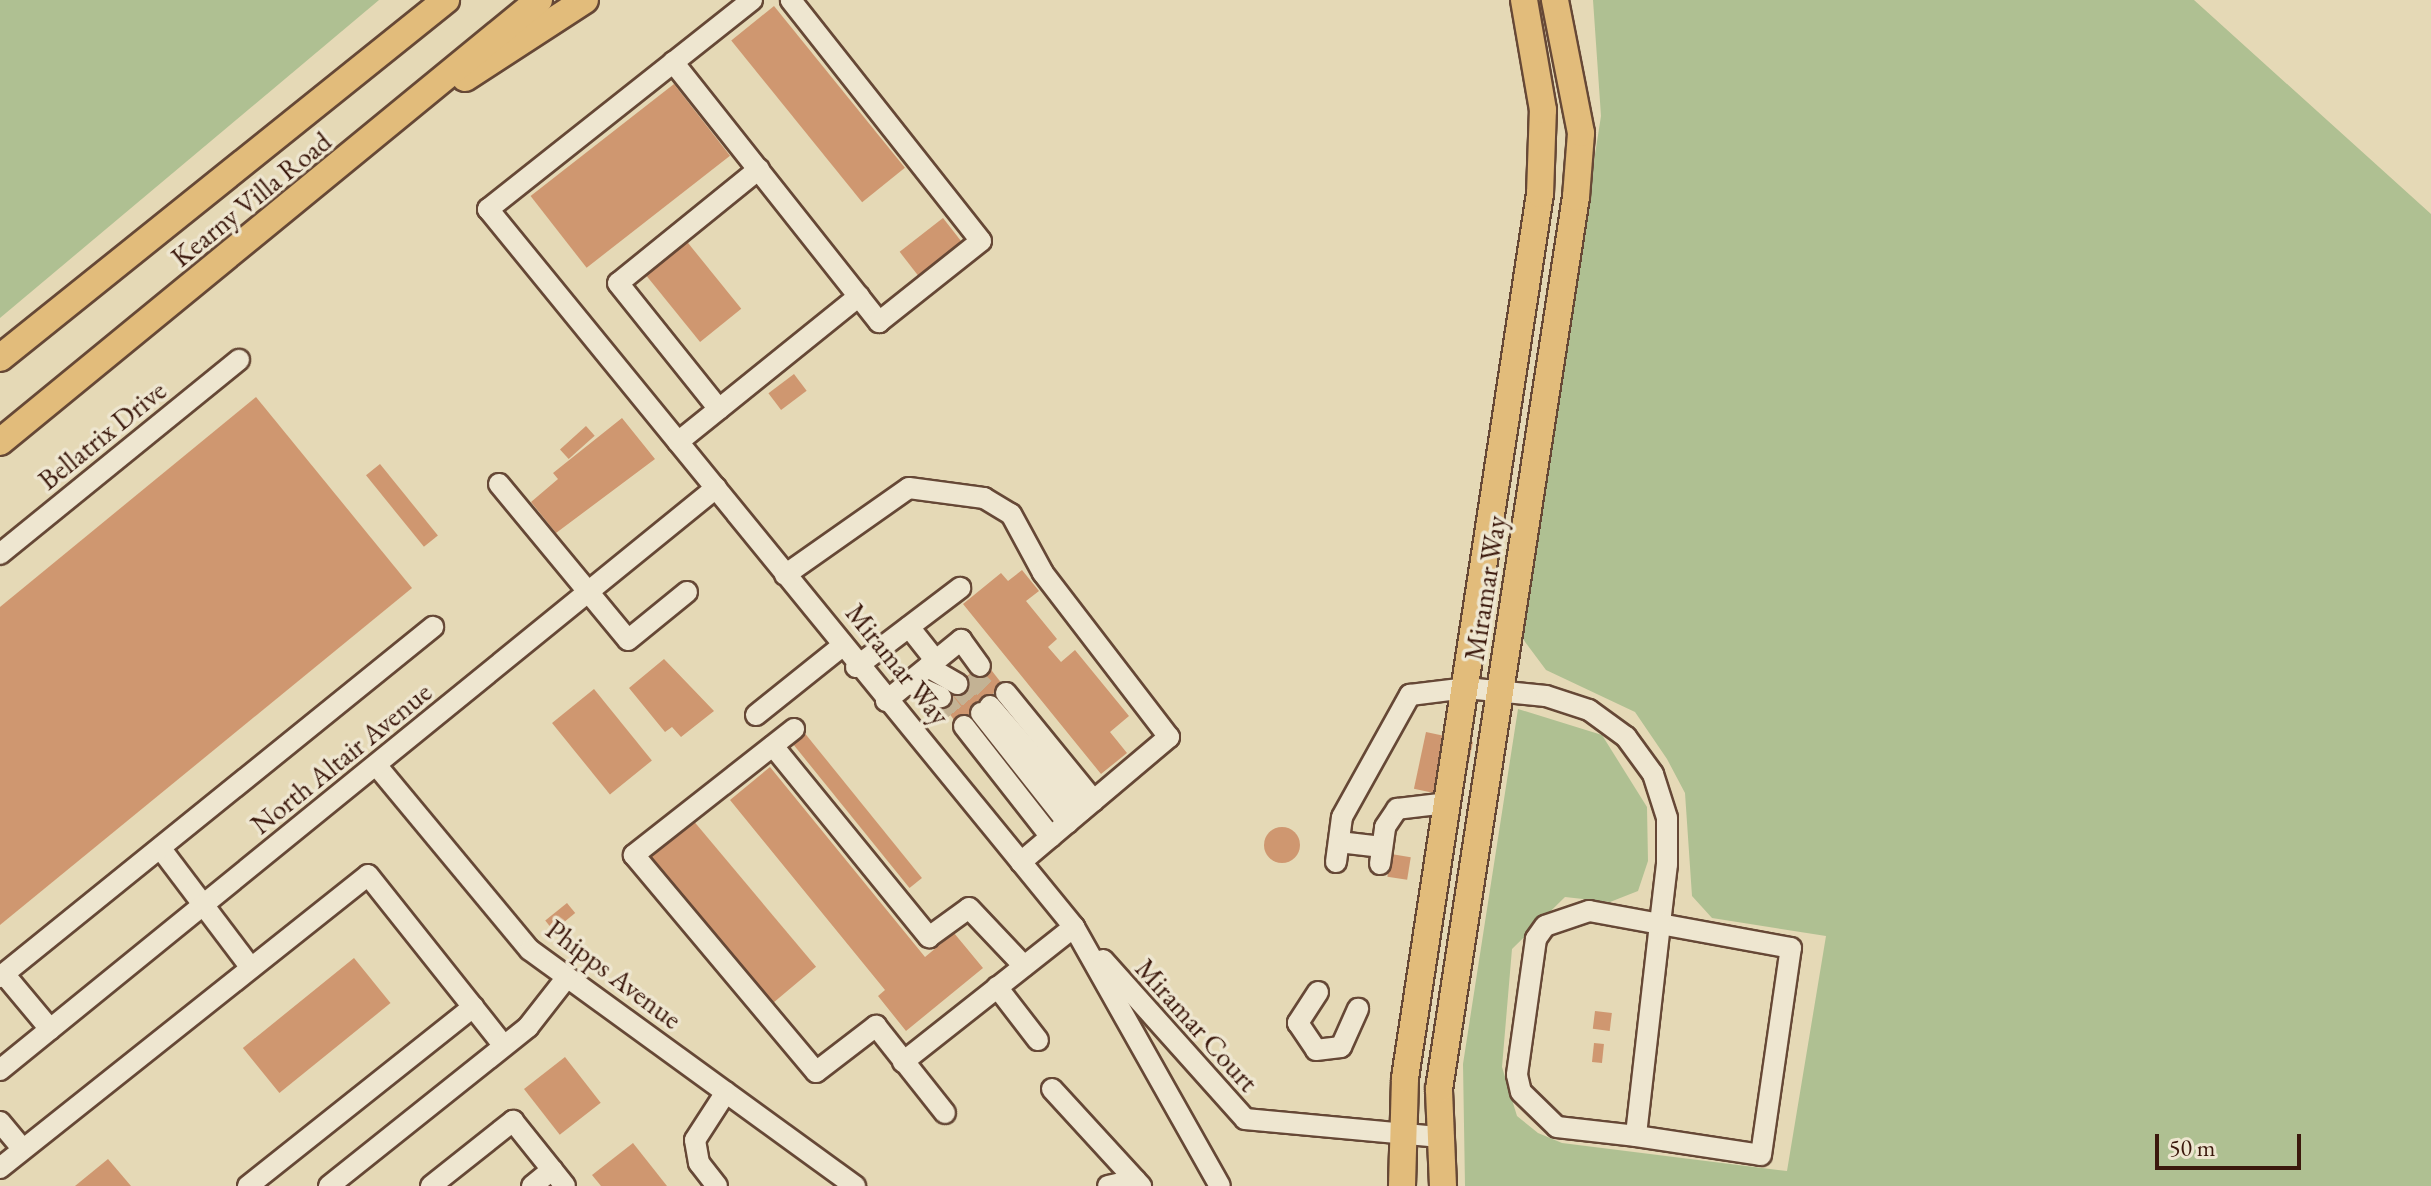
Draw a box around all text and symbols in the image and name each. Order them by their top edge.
street label: Kearny Villa Road [164,124,338,274]
street label: Bellatrix Drive [31,373,173,497]
street label: Miramar Way [1457,513,1513,663]
street label: Miramar Way [839,596,957,732]
street label: North Altair Avenue [244,675,438,841]
street label: Phipps Avenue [540,912,688,1036]
street label: Miramar Court [1129,952,1265,1098]
scale bar [2159,1118,2305,1168]
text: 50 m [2169,1132,2216,1163]

